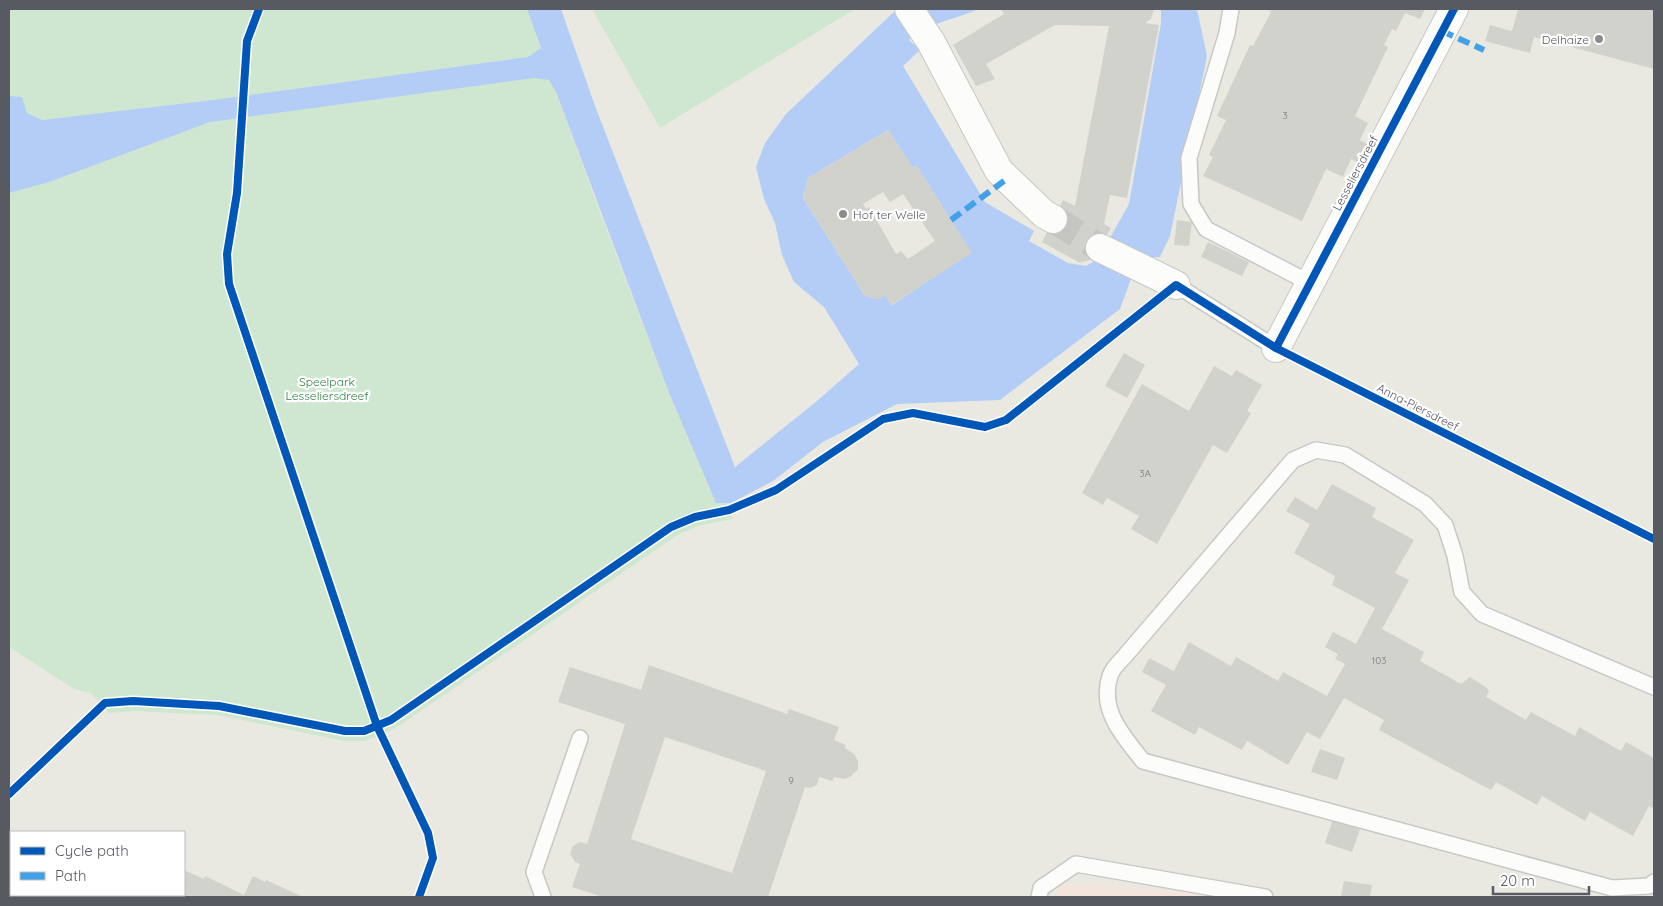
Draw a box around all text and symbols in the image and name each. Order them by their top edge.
place label: Delhaize [1542,32,1589,47]
marker: Delhaize [1593,33,1605,45]
house number: 3 [1282,109,1288,122]
street label: Lesseliersdreef [1329,132,1381,213]
place label: Hof ter Welle [853,207,926,222]
marker: Hof ter Welle [837,208,849,220]
park label: Speelpark Lesseliersdreef [285,374,369,403]
street label: Anna-Piersdreef [1375,380,1462,434]
house number: 3A [1139,467,1151,480]
house number: 103 [1372,654,1386,667]
house number: 9 [788,774,794,787]
legend [10,831,185,896]
text: Cycle path [55,841,129,860]
scale bar [1493,864,1589,896]
text: Path [55,866,87,885]
text: 20 m [1500,871,1535,890]

